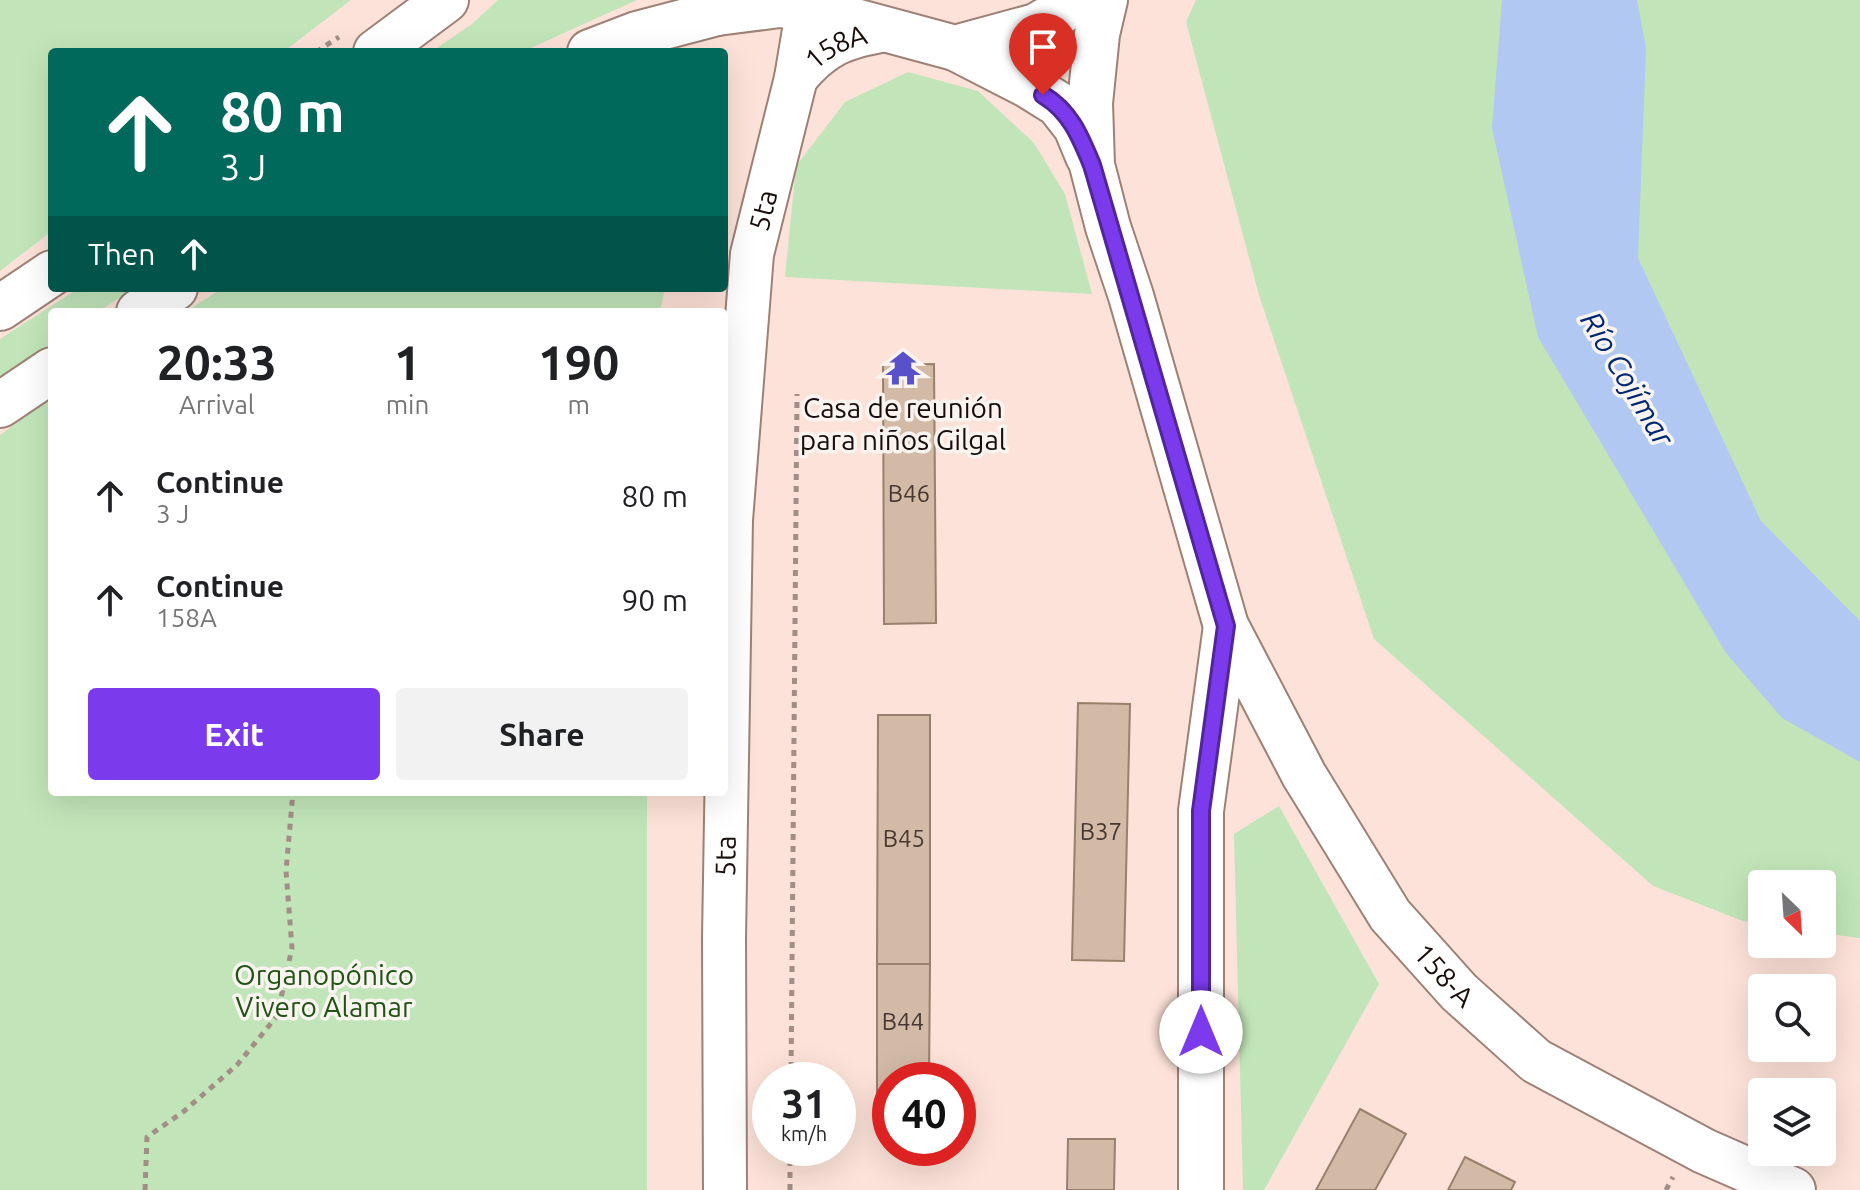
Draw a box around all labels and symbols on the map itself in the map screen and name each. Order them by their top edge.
pin [1009,13,1077,95]
street label: 158A [798,18,870,75]
street label: 5ta [742,186,782,234]
water label: Río Cojímar [1574,305,1682,453]
temple icon: Casa de reunión para niños Gilgal [884,349,922,387]
place label: Casa de reunión para niños Gilgal [800,392,1006,455]
house number: B46 [888,480,930,507]
house number: B37 [1080,818,1122,845]
house number: B45 [883,825,925,852]
street label: 5ta [709,835,741,877]
north arrow [1748,870,1836,958]
street label: 158-A [1408,937,1480,1013]
park label: Organopónico Vivero Alamar [234,959,414,1022]
position arrow [1159,990,1243,1074]
house number: B44 [882,1008,924,1035]
speed limit sign: 40 [872,1062,976,1166]

